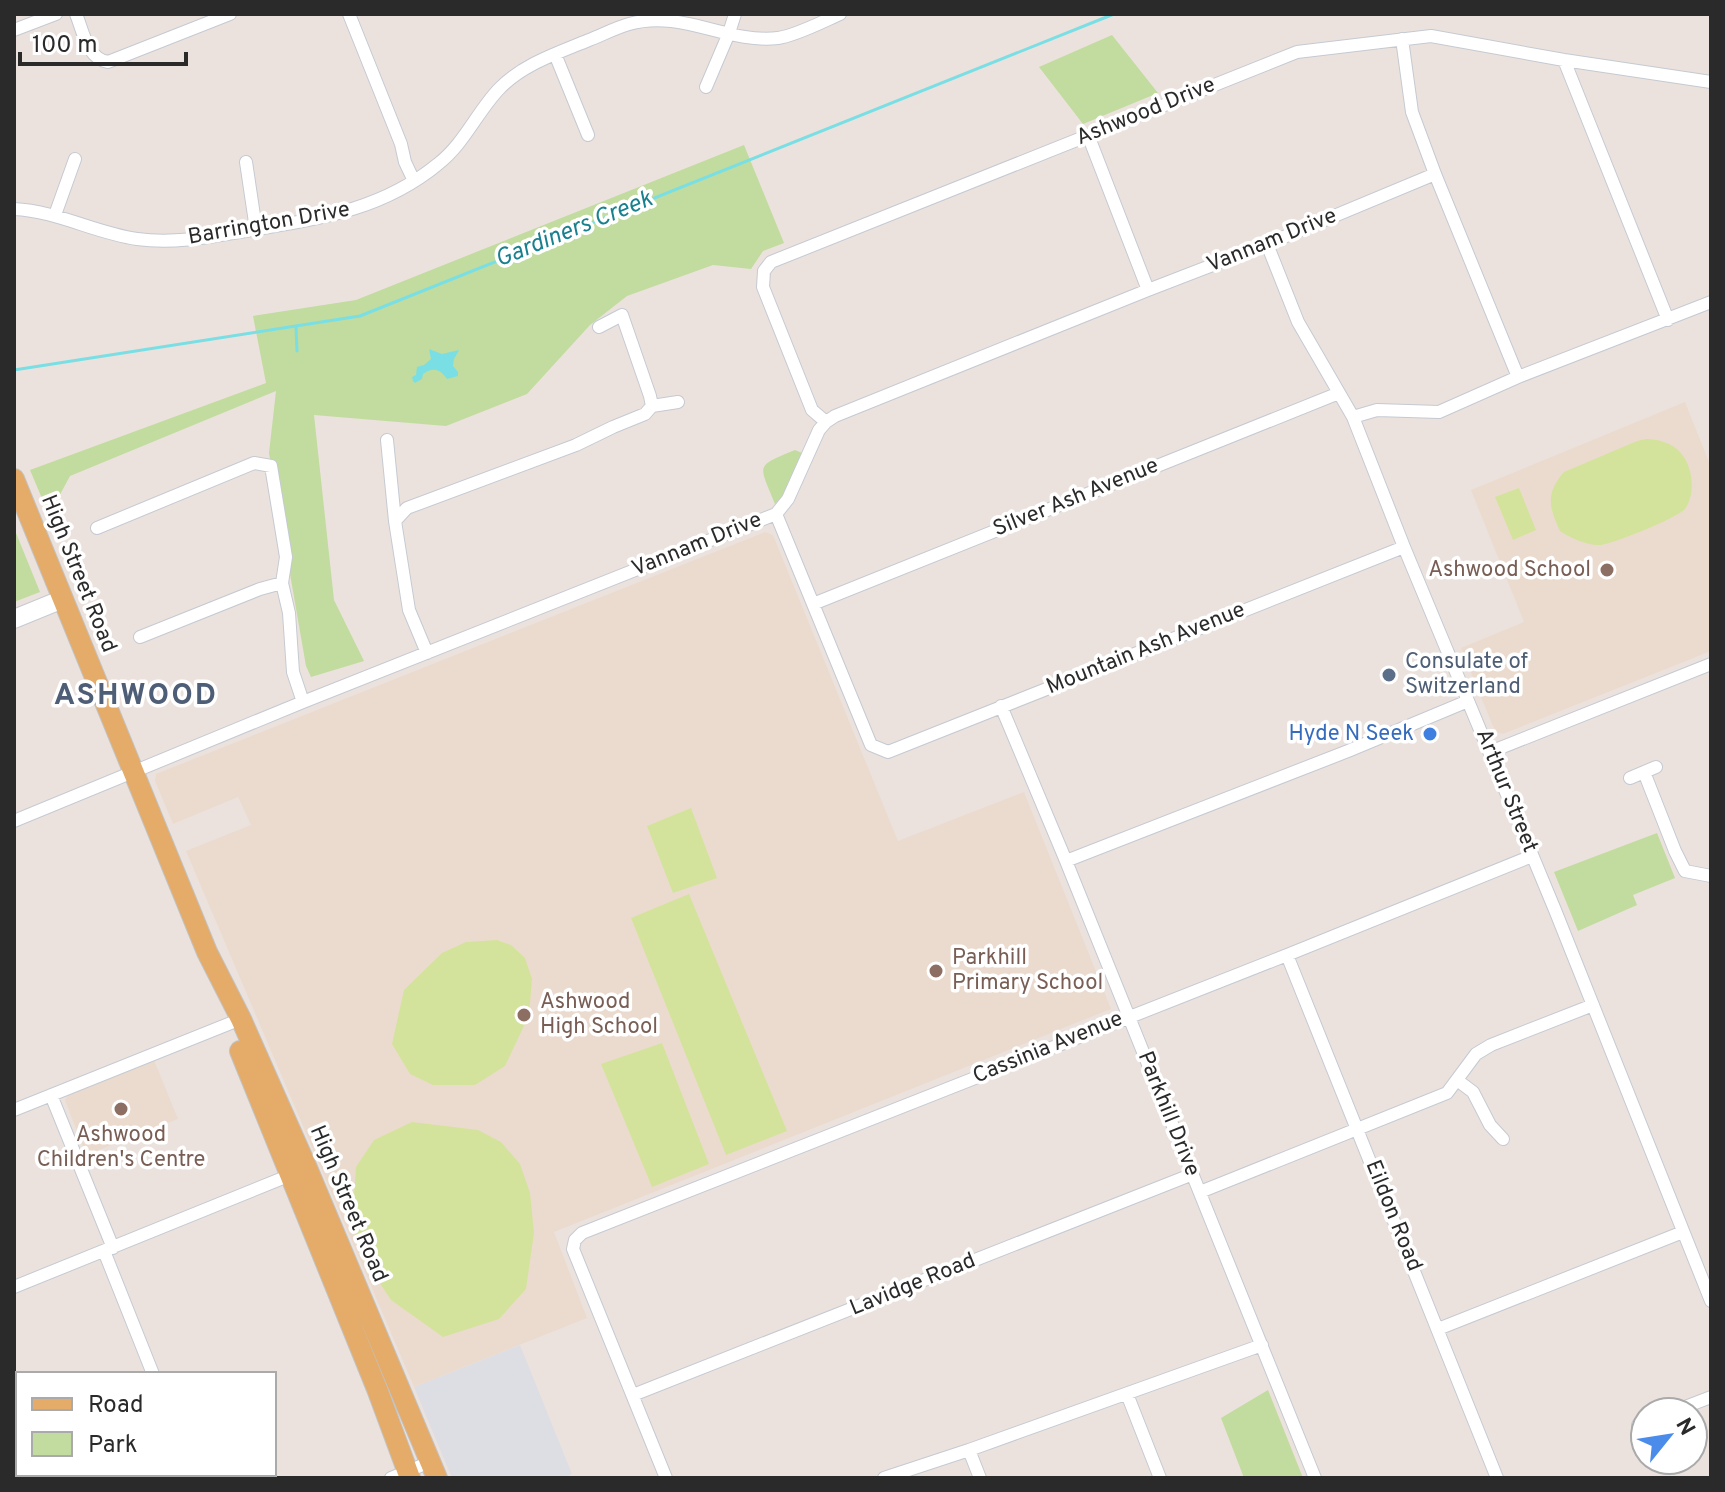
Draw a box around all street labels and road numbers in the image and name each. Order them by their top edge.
street label: Ashwood Drive [1072,72,1220,152]
street label: Barrington Drive [186,196,352,252]
street label: Vannam Drive [1203,203,1341,279]
street label: Silver Ash Avenue [989,453,1163,543]
street label: High Street Road [34,491,122,657]
street label: Vannam Drive [628,507,766,583]
street label: Mountain Ash Avenue [1043,597,1249,701]
street label: Arthur Street [1469,725,1543,857]
street label: Cassinia Avenue [969,1006,1127,1090]
street label: Parkhill Drive [1131,1048,1205,1180]
street label: High Street Road [303,1122,393,1286]
street label: Eildon Road [1358,1156,1428,1276]
street label: Lavidge Road [846,1248,980,1322]

